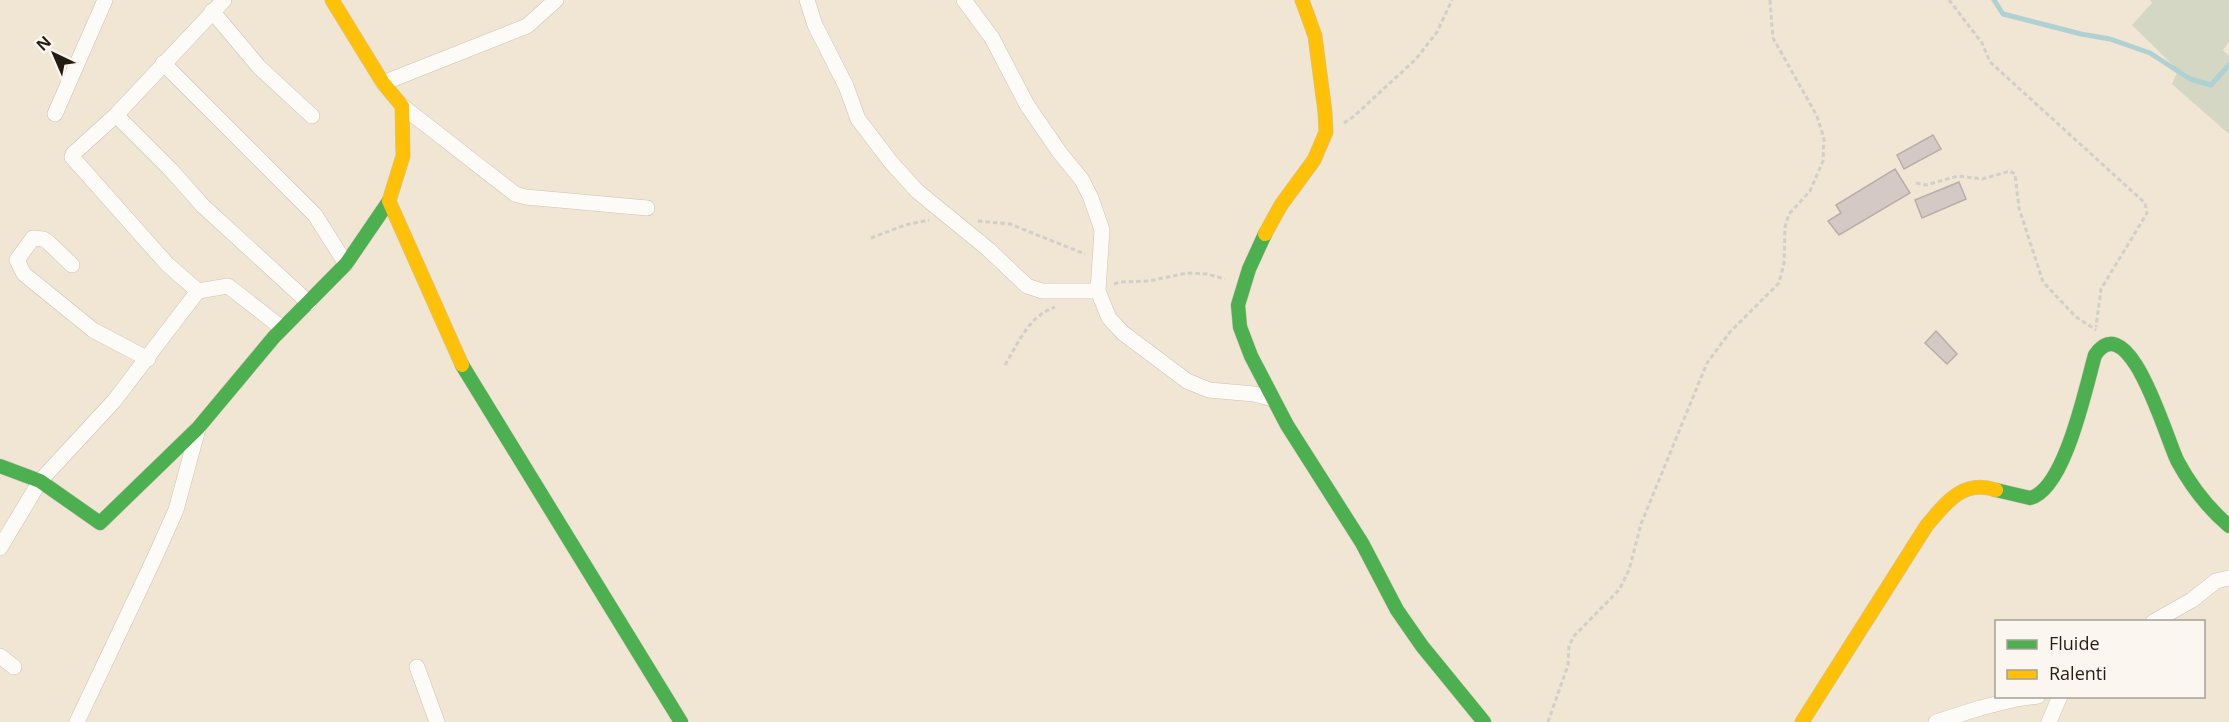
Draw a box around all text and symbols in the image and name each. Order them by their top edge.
north arrow [24,24,84,84]
text: N [31,31,56,56]
legend [1995,620,2205,698]
text: Fluide [2049,631,2100,655]
text: Ralenti [2049,661,2107,685]

